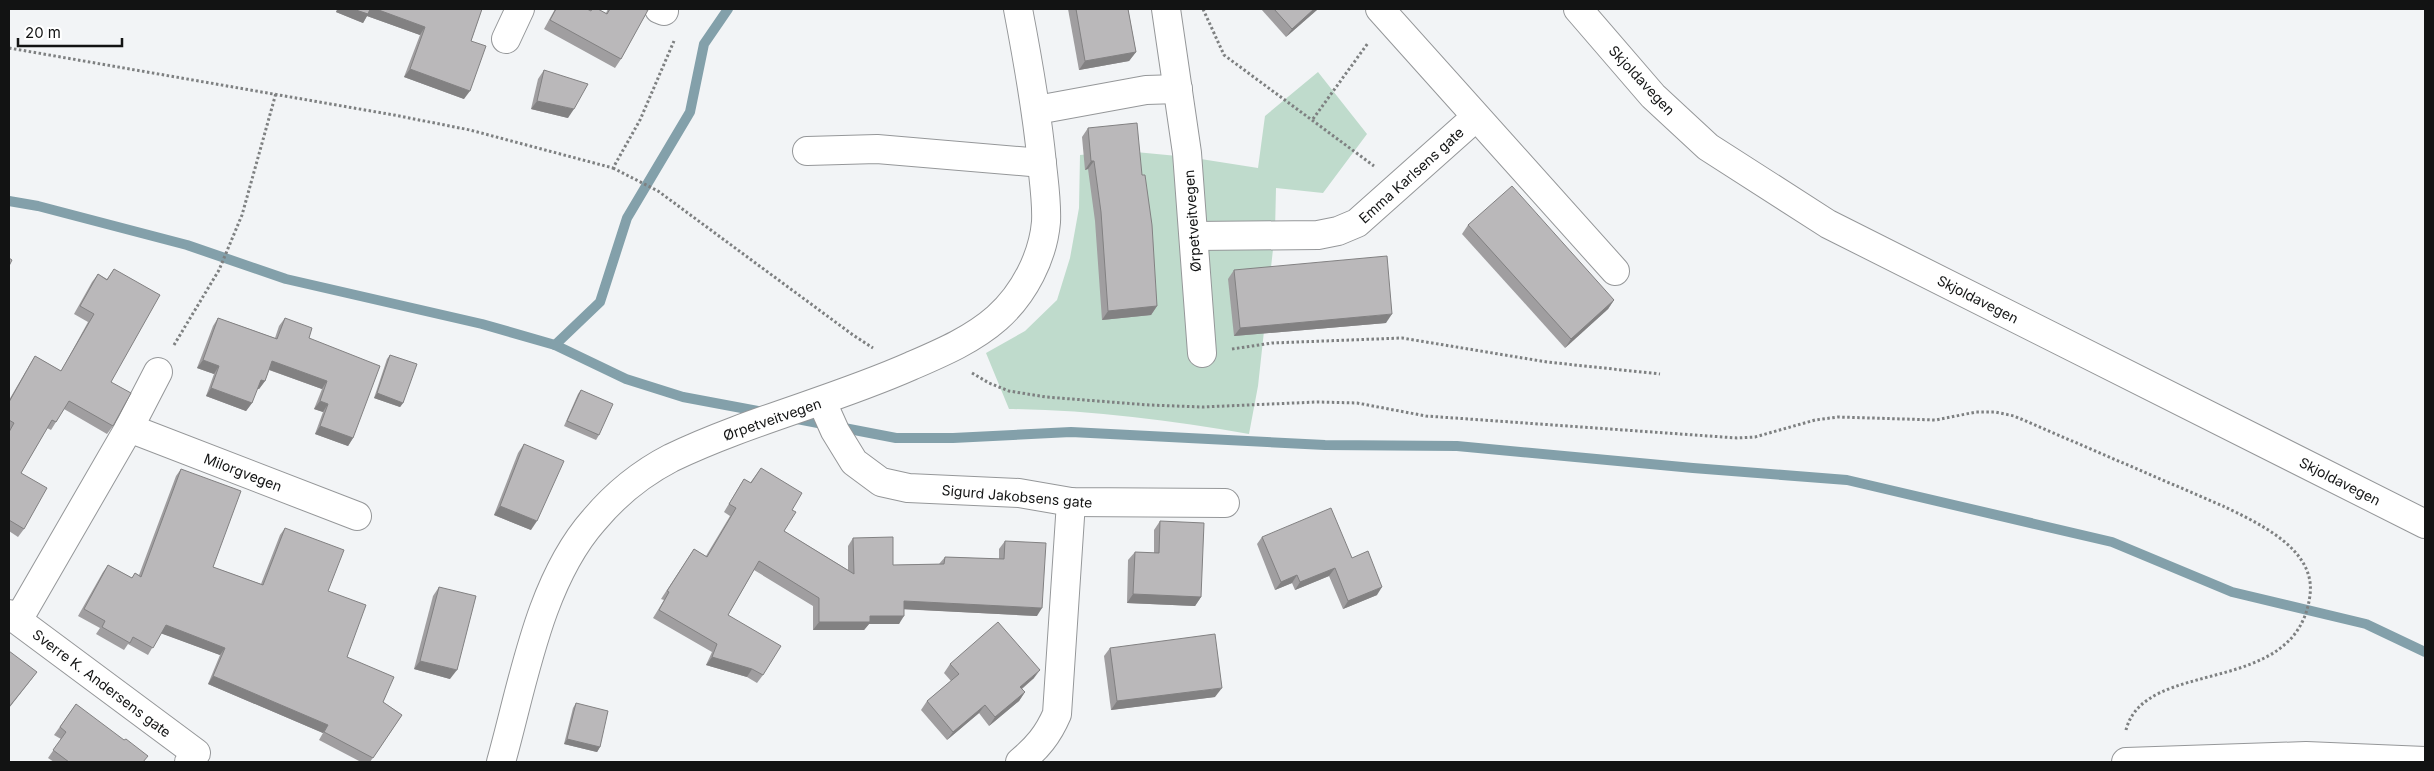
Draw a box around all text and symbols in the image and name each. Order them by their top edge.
scale bar [18,15,121,47]
text: 20 m [25,23,61,42]
street label: Skjoldavegen [1605,42,1679,118]
street label: Emma Karlsens gate [1355,123,1467,227]
street label: Ørpetveitvegen [1180,169,1204,273]
street label: Skjoldavegen [1935,271,2021,327]
street label: Ørpetveitvegen [721,394,823,444]
street label: Milorgvegen [202,449,284,495]
street label: Skjoldavegen [2297,453,2383,509]
street label: Sigurd Jakobsens gate [941,481,1093,511]
street label: Sverre K. Andersens gate [29,625,175,741]

